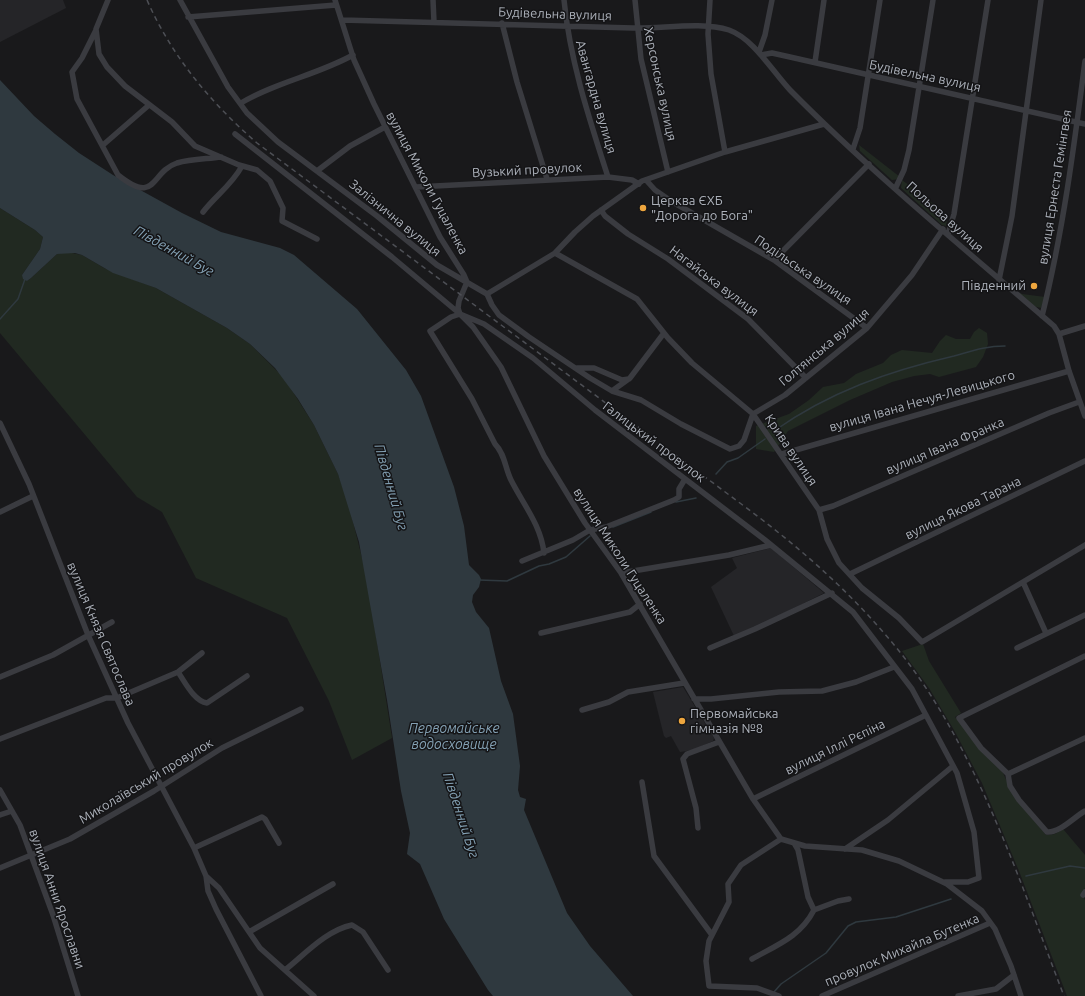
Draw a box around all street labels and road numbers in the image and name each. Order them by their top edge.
street label: Будівельна вулиця [498,4,612,24]
street label: Херсонська вулиця [640,26,680,142]
street label: Авангардна вулиця [572,38,620,156]
street label: Будівельна вулиця [868,57,982,95]
street label: вулиця Ернеста Гемінгвея [1035,108,1075,266]
street label: вулиця Миколи Гуцаленка [383,109,471,257]
street label: Вузький провулок [471,159,583,181]
street label: Залізнична вулиця [346,176,444,260]
street label: Польова вулиця [903,178,987,256]
street label: Подільська вулиця [751,232,855,308]
street label: Нагайська вулиця [666,242,762,320]
street label: Голтянська вулиця [776,305,872,389]
street label: вулиця Івана Нечуя-Левицького [827,367,1017,435]
street label: Галицький провулок [600,398,708,486]
street label: Крива вулиця [761,411,821,489]
street label: вулиця Івана Франка [884,414,1006,478]
street label: вулиця Якова Тарана [903,473,1023,543]
street label: вулиця Миколи Гуцаленка [570,485,670,627]
street label: вулиця Князя Святослава [64,560,138,708]
street label: вулиця Іллі Рєпіна [782,716,888,778]
street label: Миколаївський провулок [76,735,216,827]
street label: вулиця Анни Ярославни [26,827,88,971]
street label: провулок Михайла Бутенка [822,910,982,990]

